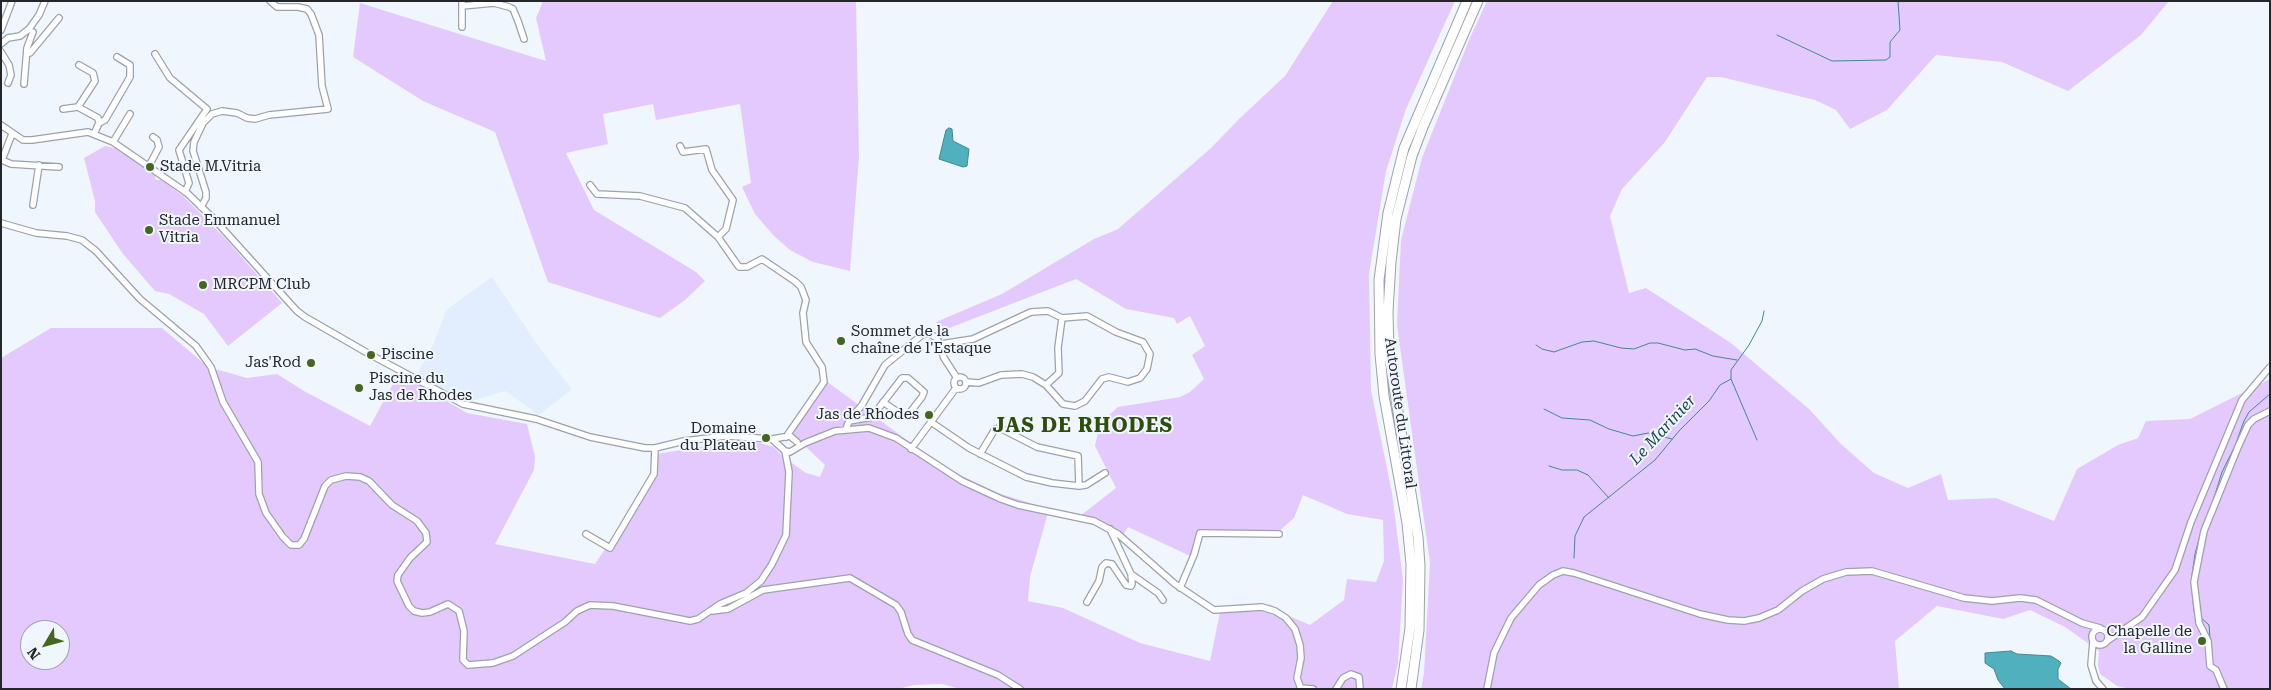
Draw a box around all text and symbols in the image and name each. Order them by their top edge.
place label: Stade M.Vitria [160,158,261,176]
marker: Stade M.Vitria [144,161,156,173]
place label: Stade Emmanuel Vitria [159,212,280,247]
marker: Stade Emmanuel Vitria [143,224,155,236]
place label: MRCPM Club [213,276,310,294]
marker: MRCPM Club [197,279,209,291]
place label: Sommet de la chaîne de l'Estaque [851,323,991,358]
marker: Sommet de la chaîne de l'Estaque [835,335,847,347]
street label: Autoroute du Littoral [1380,336,1420,490]
place label: Piscine [381,346,434,364]
marker: Piscine [365,349,377,361]
place label: Jas'Rod [245,354,301,372]
marker: Jas'Rod [305,357,317,369]
place label: Piscine du Jas de Rhodes [369,370,472,405]
marker: Piscine du Jas de Rhodes [353,382,365,394]
water label: Le Marinier [1626,391,1700,469]
place label: Jas de Rhodes [816,406,919,424]
marker: Jas de Rhodes [923,409,935,421]
district label: JAS DE RHODES [991,414,1175,438]
place label: Domaine du Plateau [680,420,756,455]
marker: Domaine du Plateau [760,432,772,444]
north arrow [20,620,70,670]
place label: Chapelle de la Galline [2106,623,2192,658]
marker: Chapelle de la Galline [2196,635,2208,647]
text: N [24,644,43,663]

